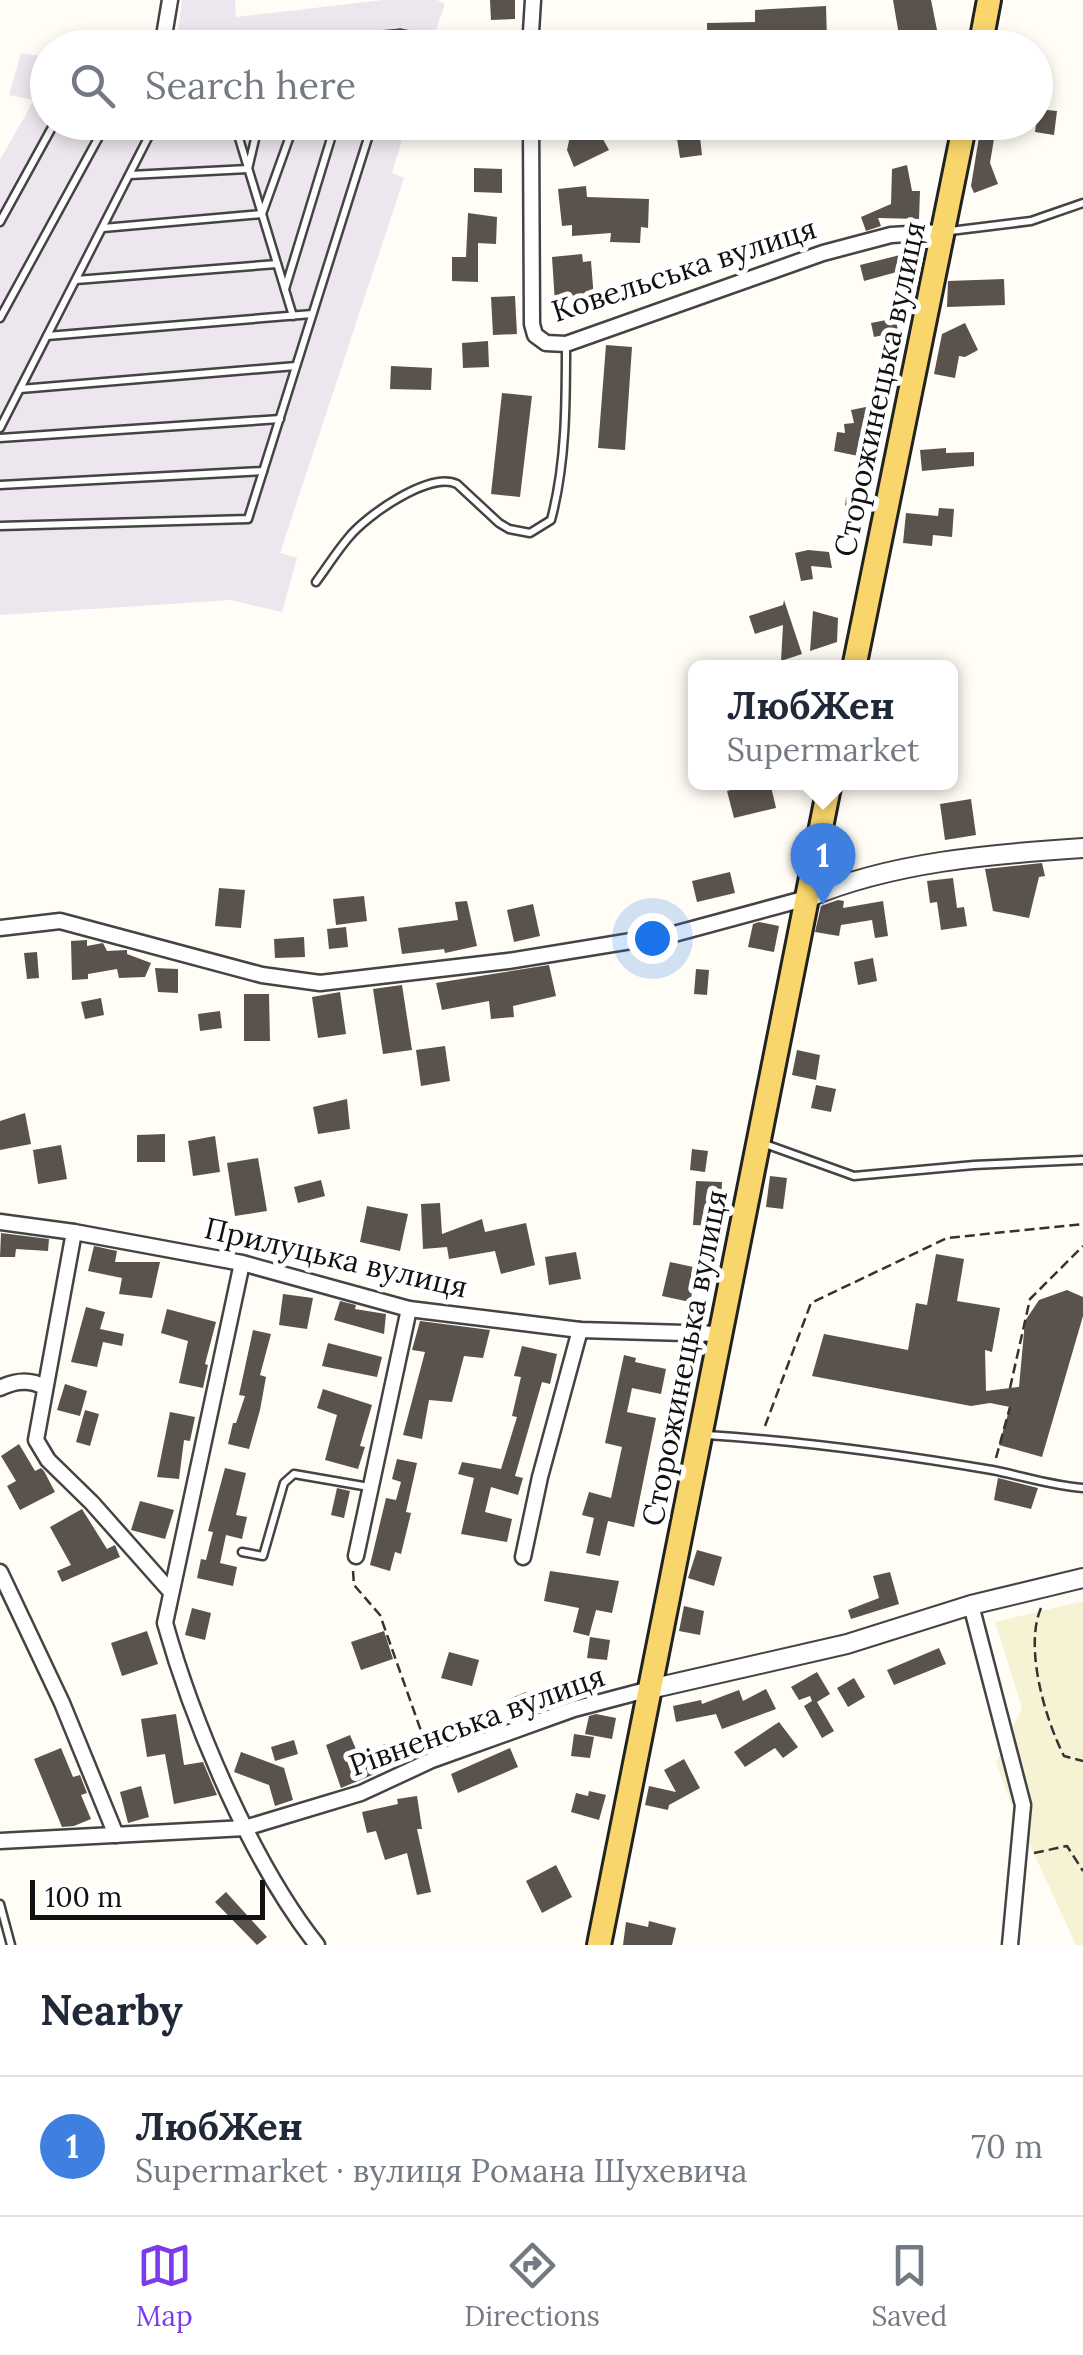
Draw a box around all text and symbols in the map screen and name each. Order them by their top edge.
search box [30,30,1053,140]
icon: search [65,58,120,113]
text: Search here [145,61,356,109]
street label: Ковельська вулиця [547,208,821,331]
street label: Сторожинецька вулиця [825,218,934,560]
popup [688,660,958,790]
text: ЛюбЖен [727,681,895,729]
text: Supermarket [727,729,919,770]
pin: 1 [790,822,856,905]
your location [627,913,678,964]
street label: Сторожинецька вулиця [633,1187,736,1529]
street label: Прилуцька вулиця [201,1208,471,1307]
street label: Рівненська вулиця [344,1656,610,1785]
scale bar [30,1875,265,1920]
text: 100 m [45,1879,122,1915]
text: Nearby [40,1983,183,2037]
text: ЛюбЖен [135,2102,303,2150]
text: 1 [66,2126,79,2167]
text: 70 m [971,2126,1043,2167]
text: Supermarket · вулиця Романа Шухевича [135,2150,748,2191]
tab: Map [136,2238,193,2334]
tab: Directions [464,2238,600,2334]
tab: Saved [871,2238,947,2334]

